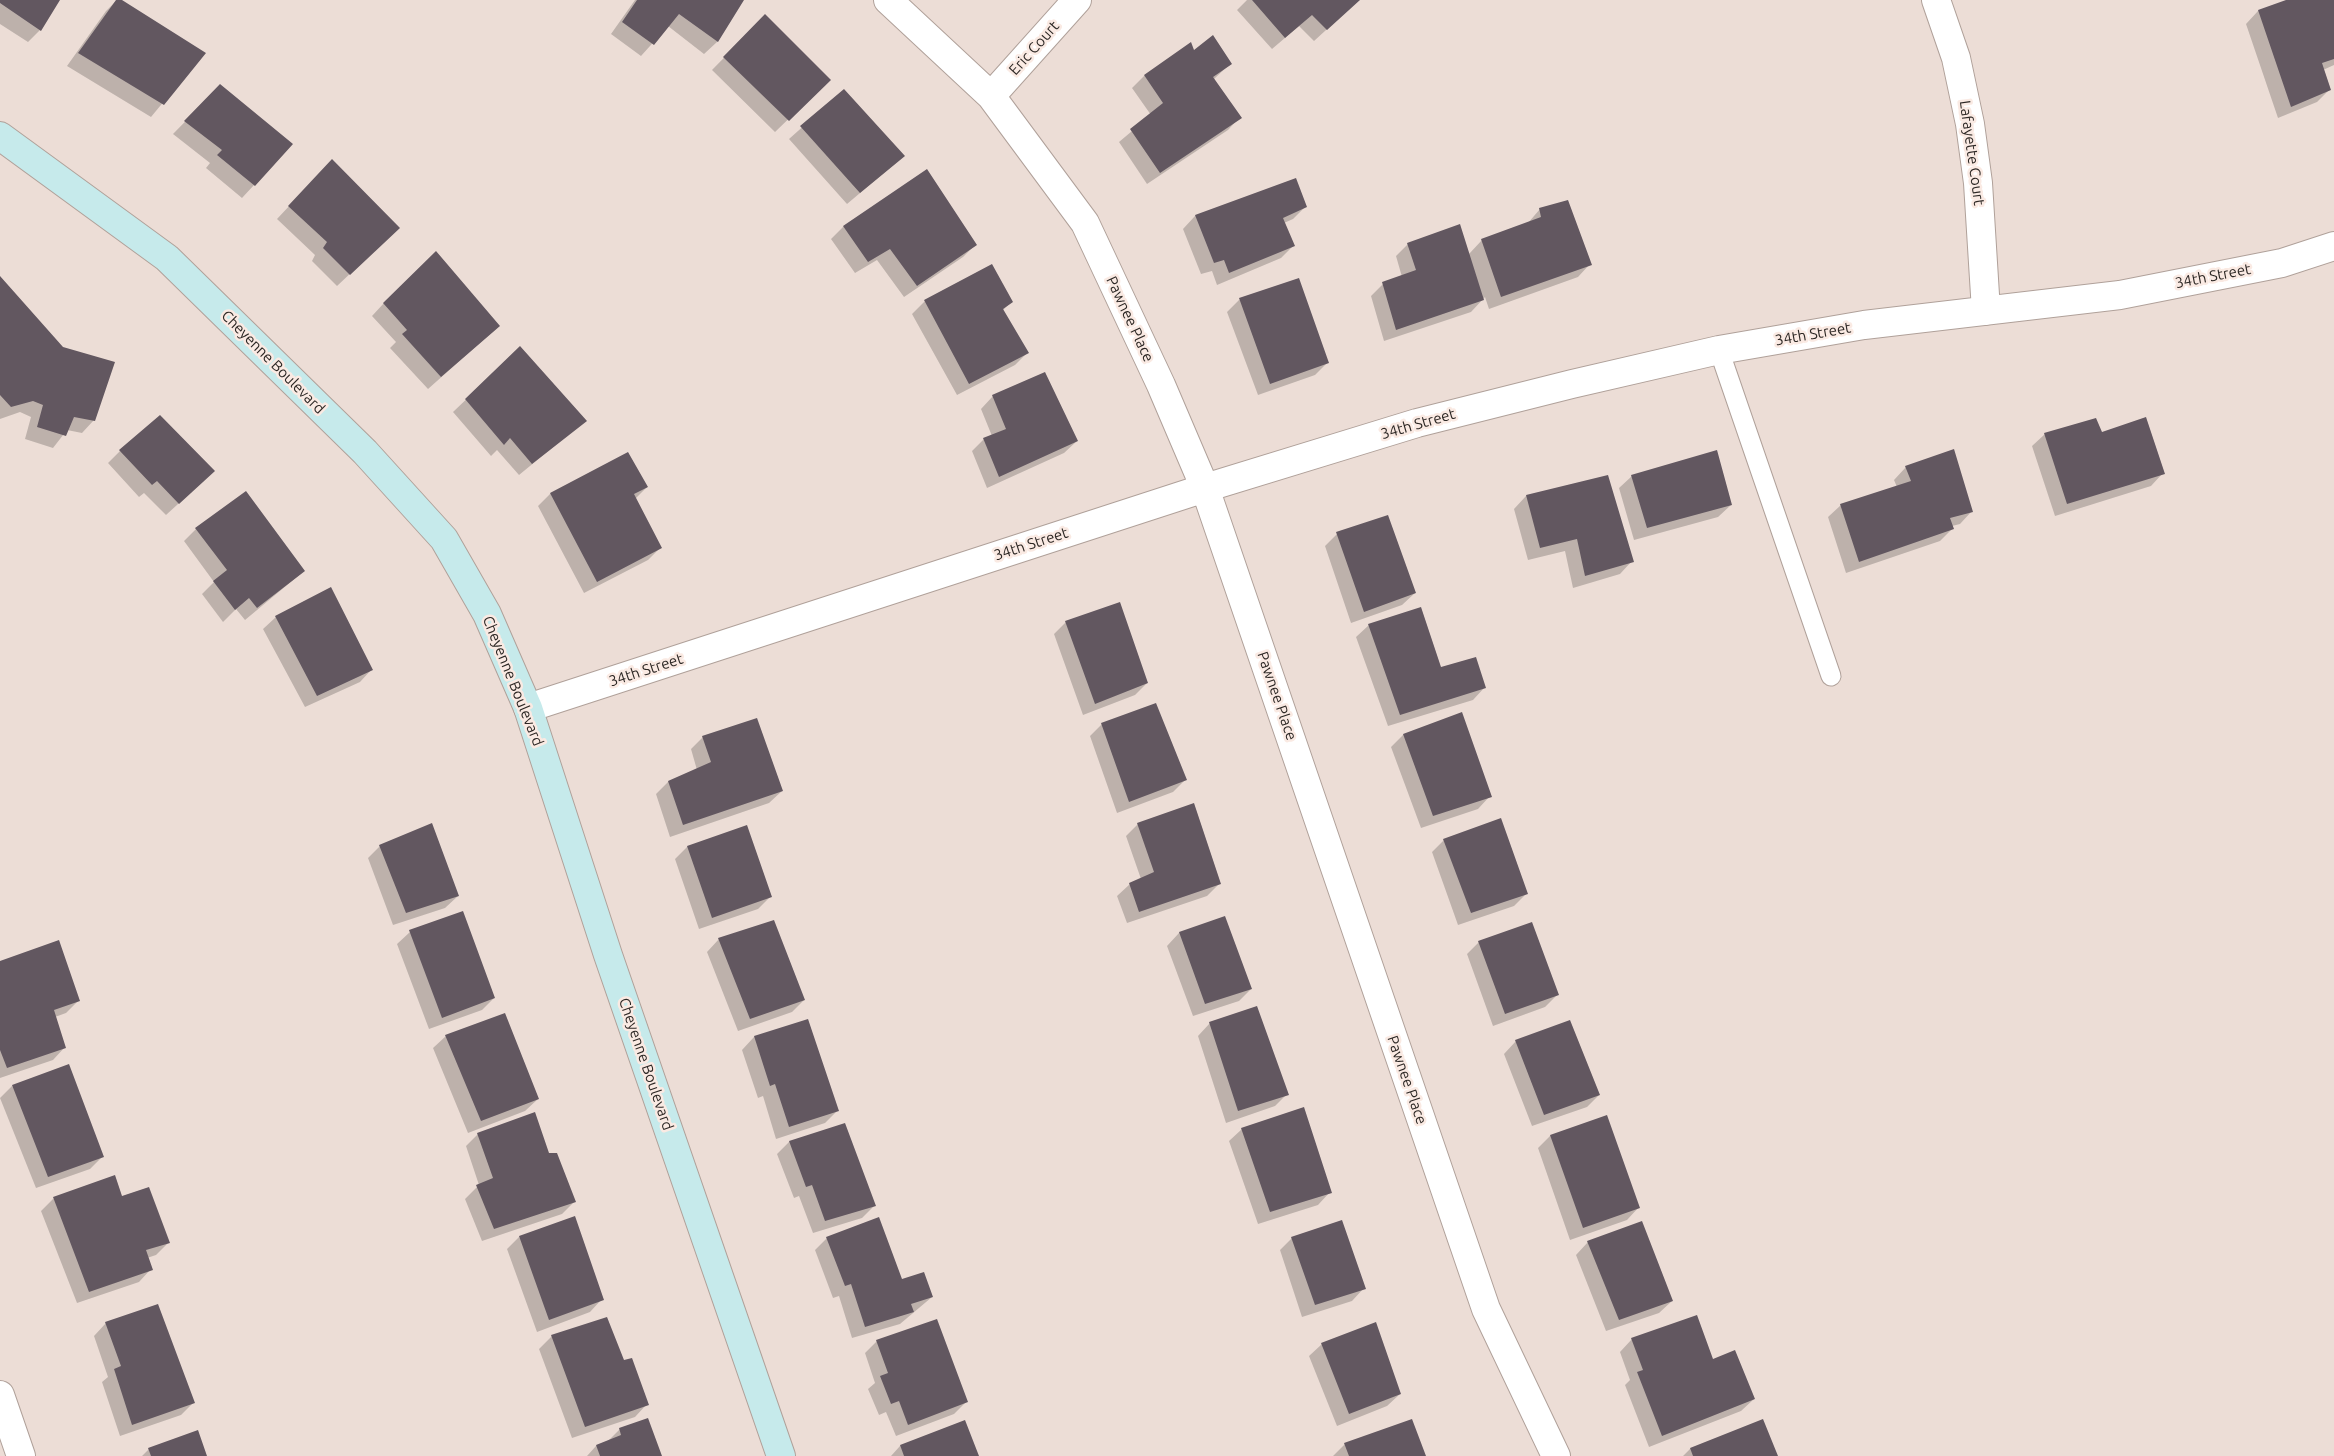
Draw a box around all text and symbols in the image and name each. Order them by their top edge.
street label: Eric Court [1005,17,1063,79]
street label: Lafayette Court [1956,99,1988,207]
street label: 34th Street [2174,260,2252,292]
street label: Pawnee Place [1102,273,1158,365]
street label: Cheyenne Boulevard [218,307,328,417]
street label: 34th Street [1774,318,1852,350]
street label: 34th Street [1379,405,1457,443]
street label: 34th Street [992,524,1070,564]
street label: Cheyenne Boulevard [479,613,547,749]
street label: Pawnee Place [1253,649,1301,743]
street label: 34th Street [607,650,685,690]
street label: Cheyenne Boulevard [615,995,677,1133]
street label: Pawnee Place [1383,1033,1431,1127]

